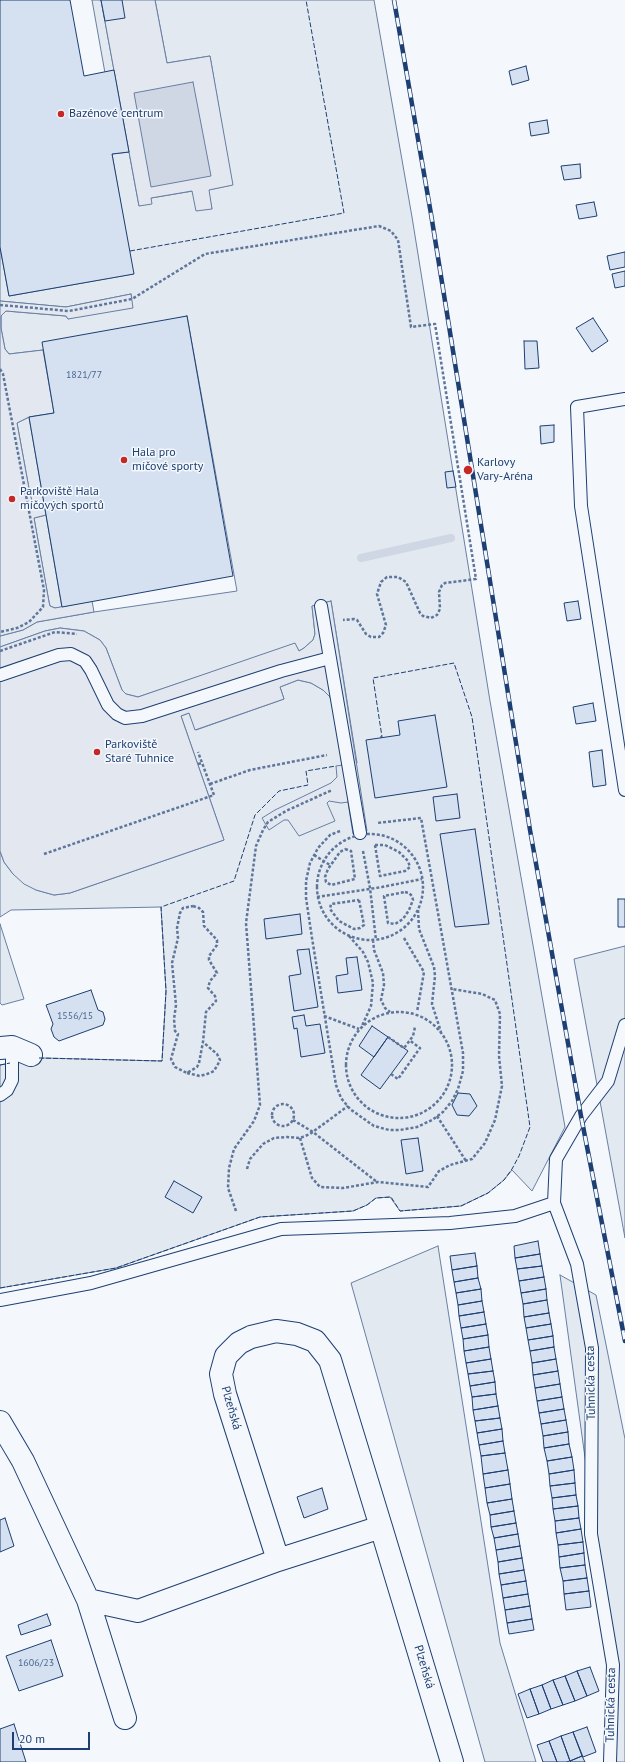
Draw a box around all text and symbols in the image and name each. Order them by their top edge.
place label: Bazénové centrum [69,107,163,121]
marker: Bazénové centrum [56,109,66,119]
house number: 1821/77 [66,369,102,381]
place label: Hala pro míčové sporty [132,446,203,474]
marker: Hala pro míčové sporty [119,455,129,465]
place label: Karlovy Vary-Aréna [477,456,533,484]
marker: Karlovy Vary-Aréna [462,464,474,476]
place label: Parkoviště Hala míčových sportů [20,485,104,513]
marker: Parkoviště Hala míčových sportů [7,494,17,504]
place label: Parkoviště Staré Tuhnice [105,738,174,766]
marker: Parkoviště Staré Tuhnice [92,747,102,757]
house number: 1556/15 [57,1010,93,1022]
street label: Tuhnická cesta [583,1345,599,1421]
street label: Plzeňská [218,1384,244,1432]
street label: Plzeňská [411,1643,437,1691]
house number: 1606/23 [18,1657,54,1669]
street label: Tuhnická cesta [603,1667,619,1743]
scale bar [14,1724,92,1750]
text: 20 m [19,1731,45,1746]

